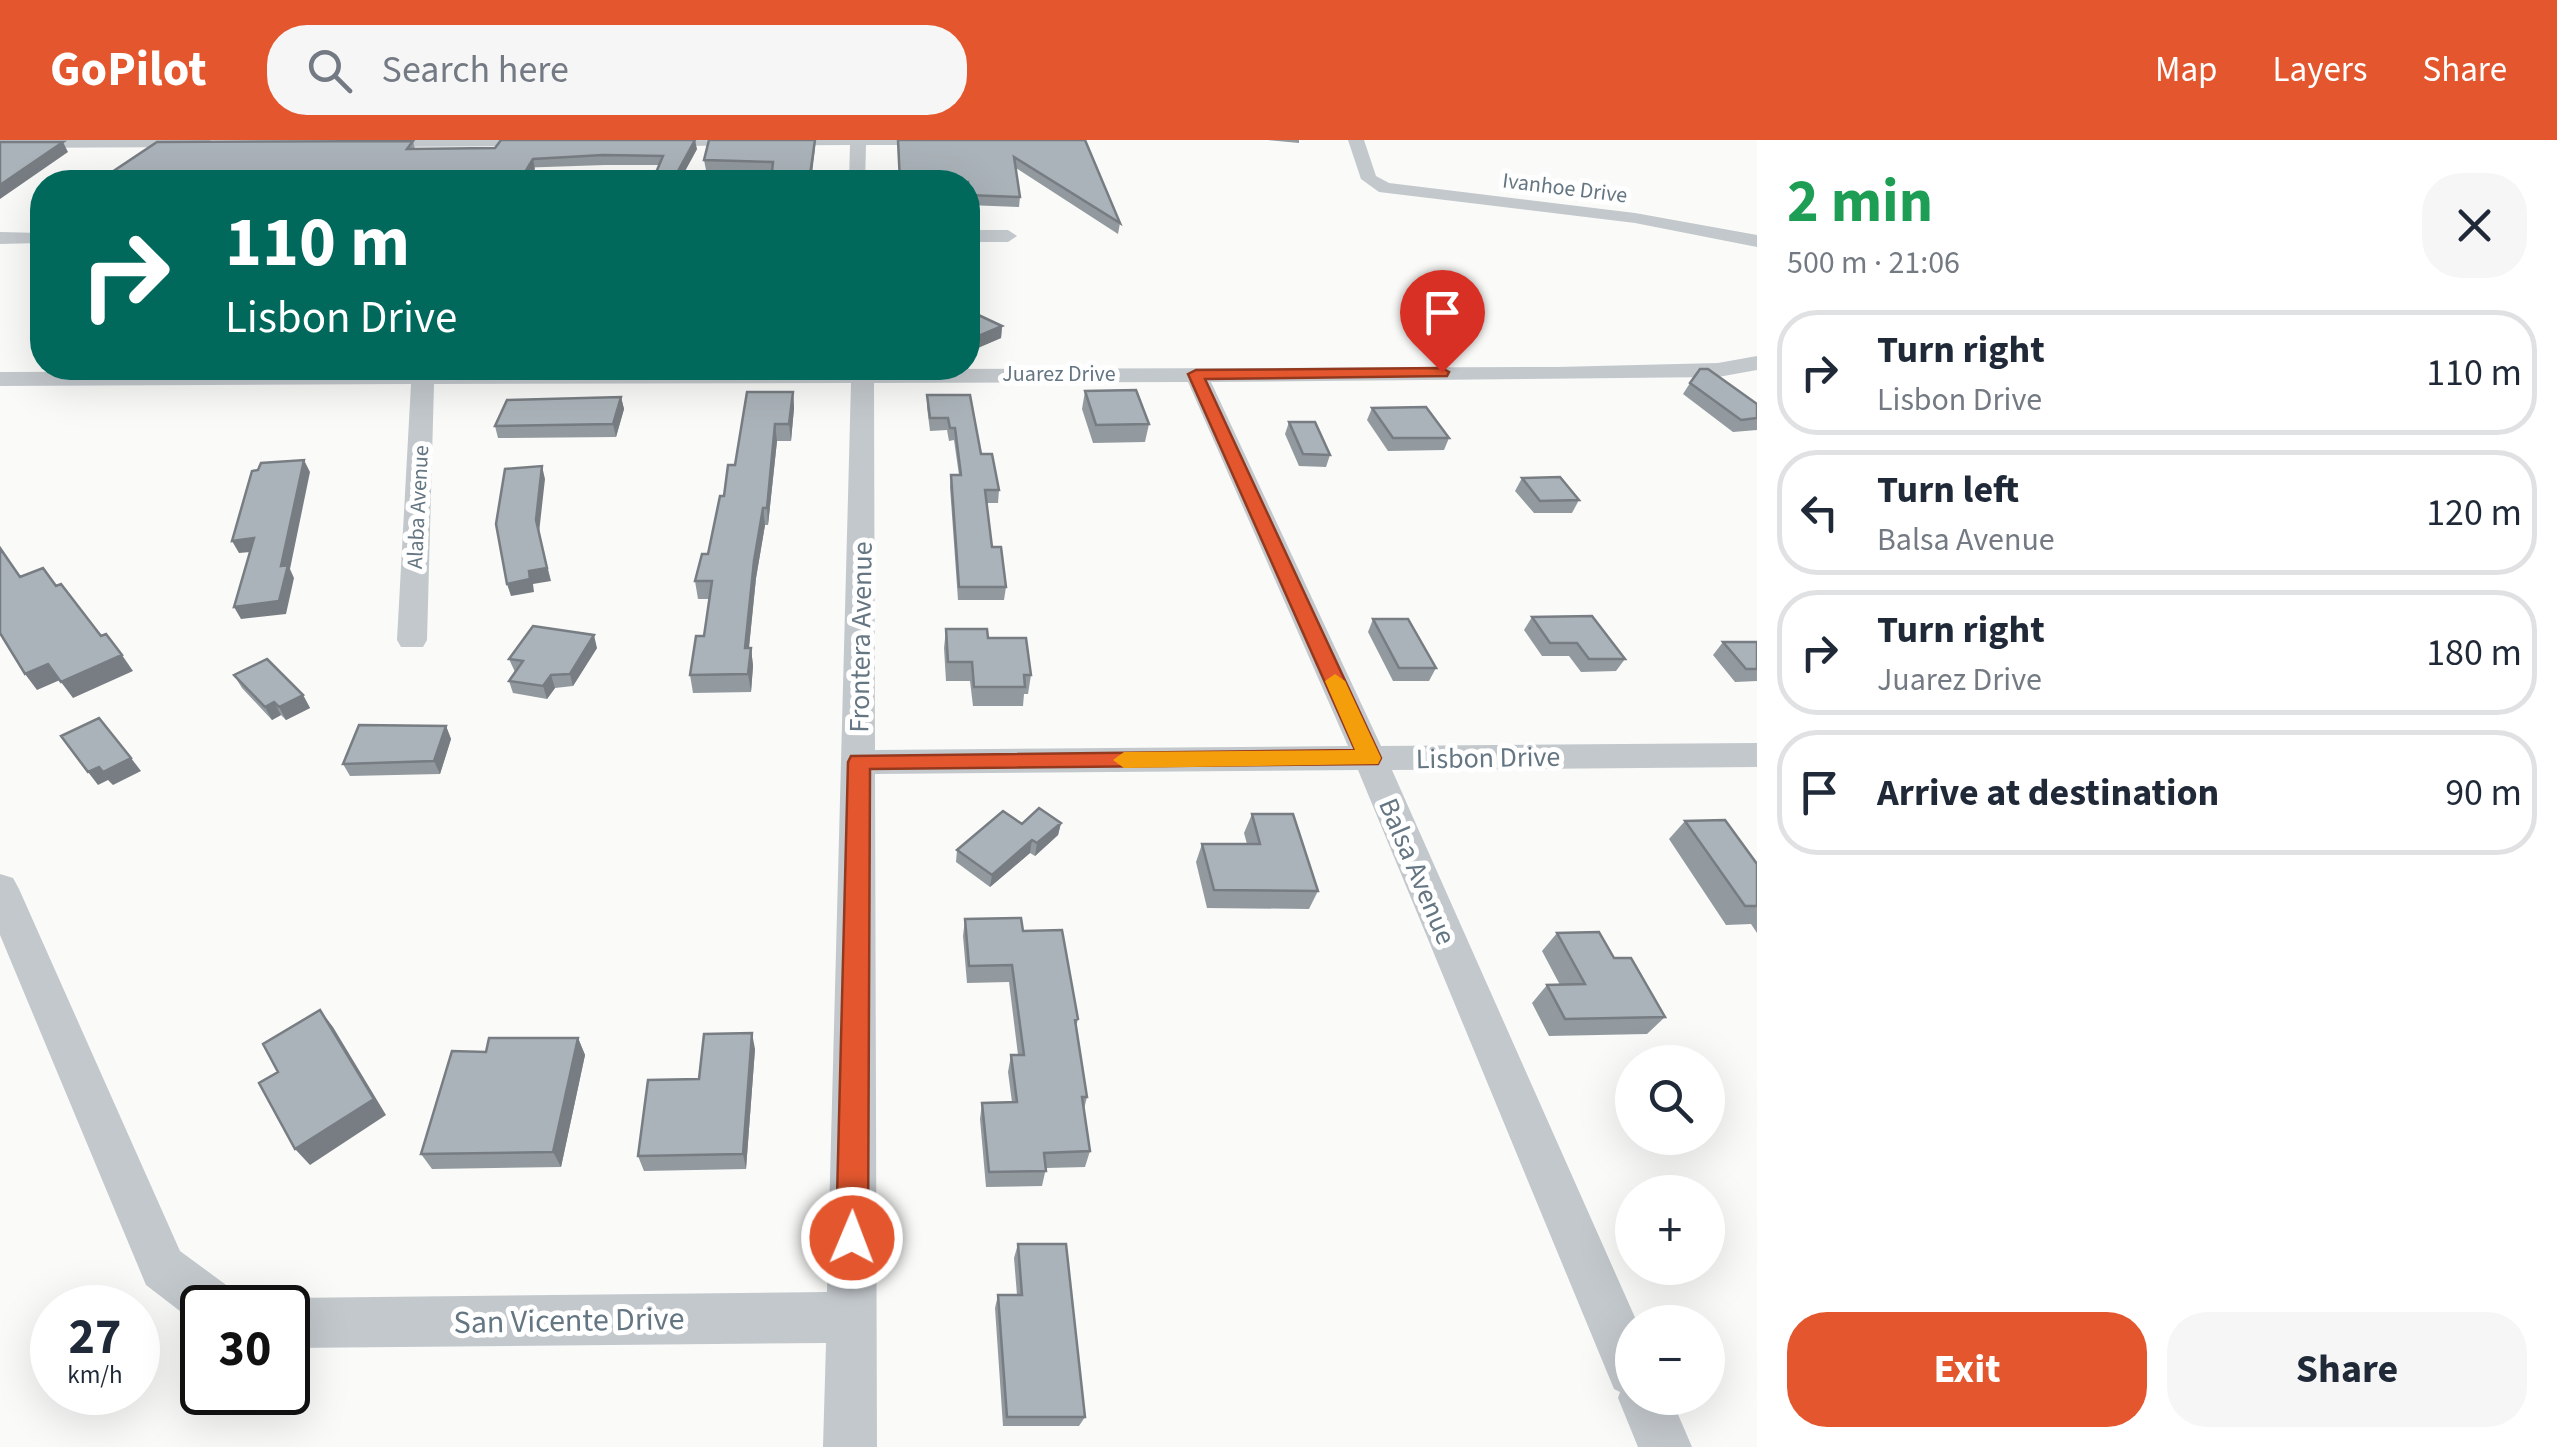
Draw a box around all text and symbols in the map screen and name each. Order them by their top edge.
search box [267,25,967,115]
text: GoPilot [50,36,207,104]
icon: search [302,43,357,98]
text: Search here [382,43,569,97]
text: Map [2155,45,2218,95]
text: Layers [2273,45,2367,95]
text: Share [2422,45,2507,95]
text: 2 min [1787,160,1933,245]
street label: Ivanhoe Drive [1501,164,1629,212]
button: close [2422,173,2527,278]
text: 110 m [225,193,410,293]
icon: right [60,210,190,340]
text: 500 m · 21:06 [1787,240,1960,286]
pin [1400,270,1485,373]
icon: arrive [1415,285,1470,340]
text: Lisbon Drive [225,286,457,350]
text: Turn right [1877,323,2045,377]
icon: right [1792,345,1847,400]
text: 110 m [2426,346,2522,400]
street label: Juarez Drive [1002,358,1116,390]
text: Lisbon Drive [1877,377,2042,423]
street label: Alaba Avenue [399,444,437,570]
text: Turn left [1877,463,2019,517]
icon: left [1792,485,1847,540]
text: 120 m [2426,486,2522,540]
text: Balsa Avenue [1877,517,2055,563]
street label: Frontera Avenue [839,541,883,733]
text: Turn right [1877,603,2045,657]
icon: right [1792,625,1847,680]
text: 180 m [2426,626,2522,680]
text: Juarez Drive [1877,657,2042,703]
street label: Lisbon Drive [1415,737,1561,779]
icon: arrive [1792,765,1847,820]
text: Arrive at destination [1877,766,2219,820]
text: 90 m [2445,766,2522,820]
street label: Balsa Avenue [1368,792,1466,951]
map controls [1615,1045,1725,1415]
button: search [1615,1045,1725,1155]
button: + [1615,1175,1725,1285]
position arrow [800,1186,904,1290]
speed limit sign: 30 [180,1285,310,1415]
street label: San Vicente Drive [453,1296,685,1346]
text: 27 [69,1302,121,1373]
button: − [1615,1305,1725,1415]
button: Exit [1787,1312,2147,1427]
button: Share [2167,1312,2527,1427]
text: km/h [67,1357,123,1393]

